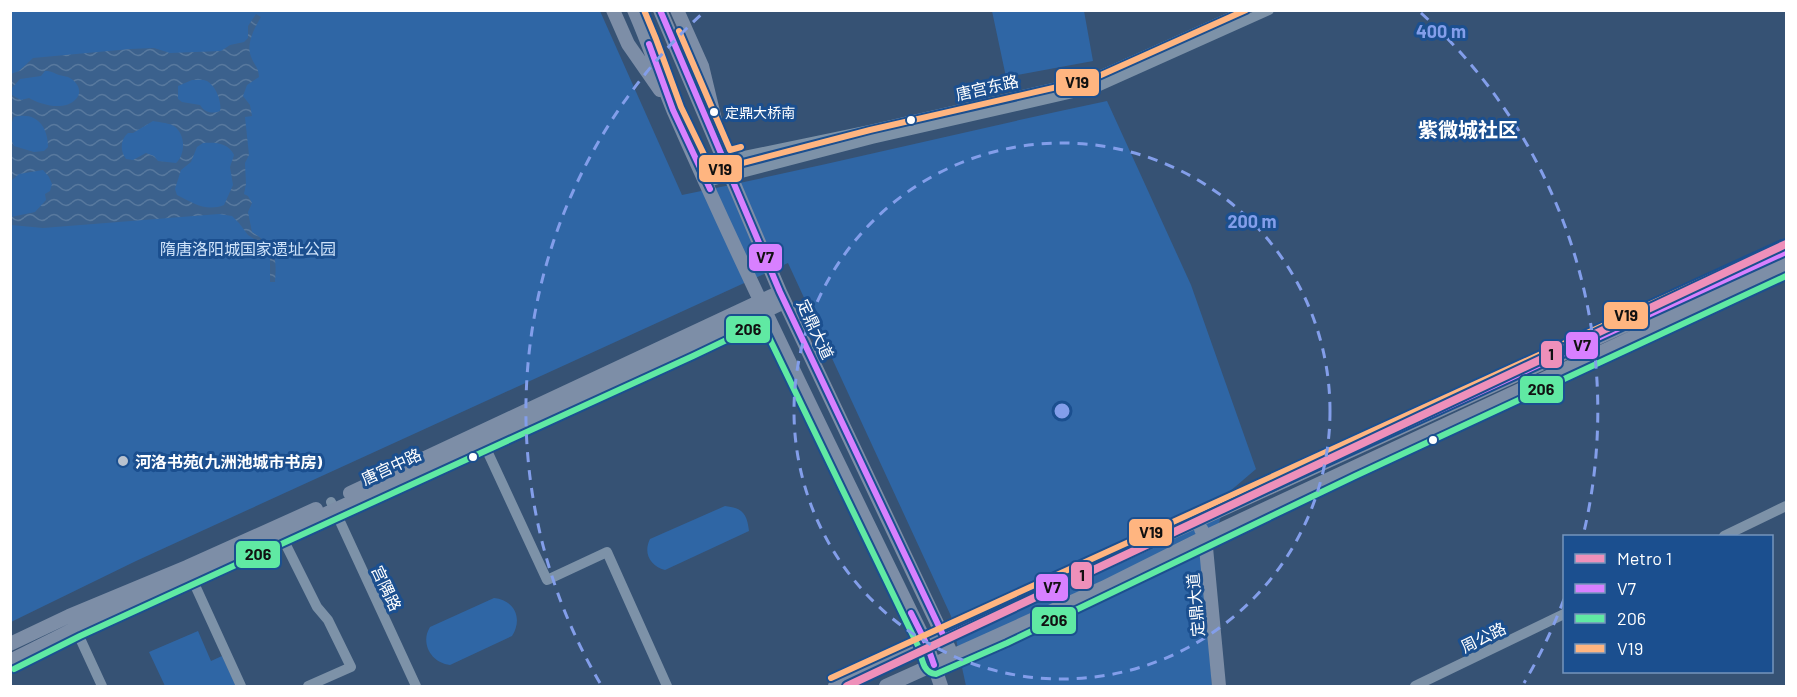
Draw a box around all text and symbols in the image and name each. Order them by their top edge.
text: 400 m [1416,20,1466,42]
line badge: V19 [1055,68,1100,97]
street label: 唐宫东路 [954,71,1020,103]
text: V19 [1065,72,1089,91]
place label: 定鼎大桥南 [725,104,795,121]
marker: 定鼎大桥南 [708,106,720,118]
unlabelled marker [905,114,917,126]
district label: 紫微城社区 [1418,117,1518,141]
line badge: V19 [698,154,743,183]
text: V19 [708,159,732,178]
text: 200 m [1227,210,1277,232]
park label: 隋唐洛阳城国家遗址公园 [160,239,336,258]
line badge: V7 [748,243,783,272]
text: V7 [756,247,774,266]
street label: 定鼎大道 [794,296,838,362]
line badge: V19 [1603,301,1649,330]
text: V19 [1614,305,1638,324]
line badge: 206 [725,315,771,344]
text: 206 [735,319,762,338]
line badge: V7 [1565,331,1599,360]
text: V7 [1573,335,1591,354]
line badge: 1 [1540,340,1563,369]
text: 1 [1548,344,1554,363]
line badge: 206 [1519,375,1564,404]
text: 206 [1528,379,1555,398]
centre of rings [1052,401,1072,421]
unlabelled marker [1427,434,1439,446]
street label: 唐宫中路 [358,444,424,488]
unlabelled marker [467,451,479,463]
place label: 河洛书苑(九洲池城市书房) [135,452,323,471]
marker: 河洛书苑(九洲池城市书房) [116,454,130,468]
line badge: V19 [1128,518,1173,547]
text: V19 [1139,522,1163,541]
legend [1563,535,1773,673]
line badge: 206 [235,540,281,569]
text: 206 [245,544,272,563]
text: Metro 1 [1617,547,1672,569]
line badge: 1 [1070,561,1093,590]
street label: 宫隅路 [368,562,406,614]
text: 1 [1079,565,1085,584]
street label: 定鼎大道 [1183,572,1207,638]
line badge: V7 [1035,573,1069,602]
text: V7 [1043,577,1061,596]
text: V7 [1617,577,1637,599]
line badge: 206 [1031,606,1077,635]
text: 206 [1617,607,1646,629]
text: 206 [1041,610,1068,629]
street label: 周公路 [1457,618,1509,656]
text: V19 [1617,637,1643,659]

